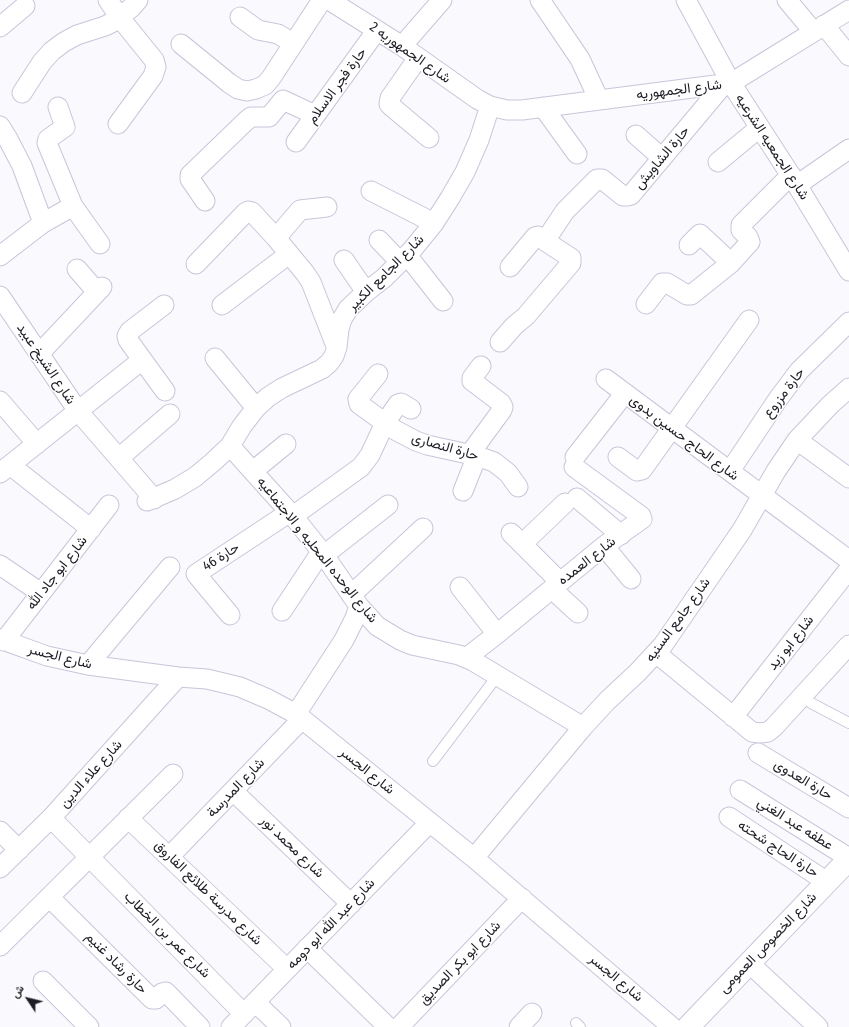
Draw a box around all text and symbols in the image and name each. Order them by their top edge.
street label: شارع الجمهوريه 2 [366,19,454,87]
street label: حارة فجر الاسلام [304,45,370,127]
street label: شارع الجمهوريه [635,76,723,104]
street label: شارع الجمعيه الشرعيه [731,91,813,203]
street label: حارة الشاويش [631,123,693,193]
street label: شارع الجامع الكبير [344,231,428,315]
street label: شارع الشيخ عبيد [13,320,79,408]
street label: حارة مزروع [760,365,808,421]
street label: شارع الحاج حسين بدوى [626,391,742,485]
street label: حارة النصارى [410,429,480,465]
street label: شارع الوحده المحليه و الاجتماعيه [253,474,381,626]
street label: شارع ابو جاد الله [23,533,91,613]
street label: شارع العمده [555,533,619,589]
street label: حارة 46 [200,539,242,575]
street label: شارع جامع السنيه [642,575,714,665]
street label: شارع ابو زيد [764,612,818,674]
street label: شارع الجسر [26,641,94,673]
street label: شارع علاء الدين [56,736,126,812]
street label: شارع الجسر [336,744,398,798]
street label: شارع المدرسة [203,755,269,821]
street label: حارة العدوى [771,756,835,804]
street label: عطفه عبد الغني [754,794,836,854]
street label: شارع محمد نور [257,812,327,882]
street label: حارة الحاج شحته [734,817,822,881]
street label: شارع مدرسة طلائع الفاروق [151,837,265,949]
street label: شارع عبد الله ابو دومه [283,875,379,973]
street label: شارع عمر بن الخطاب [120,888,214,982]
street label: شارع الخصوص العمومى [716,889,820,997]
street label: شارع ابو بكر الصديق [416,918,504,1008]
street label: حارة رشاد غنيم [81,928,151,998]
street label: شارع الجسر [586,951,646,1005]
north arrow [8,979,48,1019]
text: ش [9,983,27,1001]

